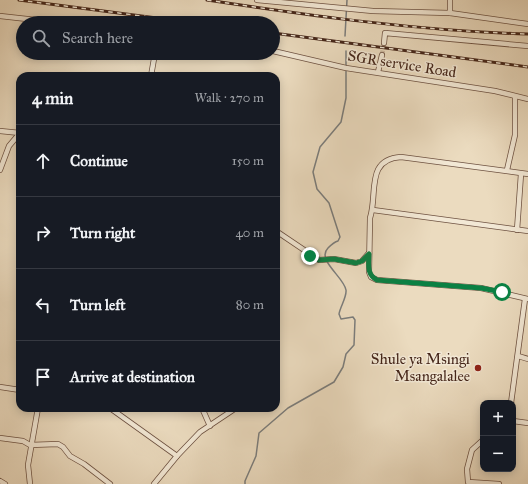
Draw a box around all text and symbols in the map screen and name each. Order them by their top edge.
search box [16,16,280,60]
icon: search [30,27,52,49]
text: Search here [62,29,133,47]
street label: SGR service Road [346,47,458,82]
text: 4 min [32,88,73,109]
text: Walk · 270 m [195,90,264,106]
icon: ahead [32,150,54,172]
text: Continue [70,152,128,170]
text: 150 m [232,153,264,169]
icon: right [32,222,54,244]
text: Turn right [70,224,135,242]
text: 40 m [235,225,264,241]
route end [301,247,319,265]
route start [493,283,511,301]
icon: left [32,294,54,316]
text: Turn left [70,296,126,314]
text: 80 m [236,297,264,313]
place label: Shule ya Msingi Msangalalee [371,350,470,385]
marker: Shule ya Msingi Msangalalee [473,363,483,373]
icon: arrive [32,366,54,388]
text: Arrive at destination [70,368,195,386]
map controls [480,400,516,472]
button: + [480,400,516,436]
button: − [480,436,516,472]

